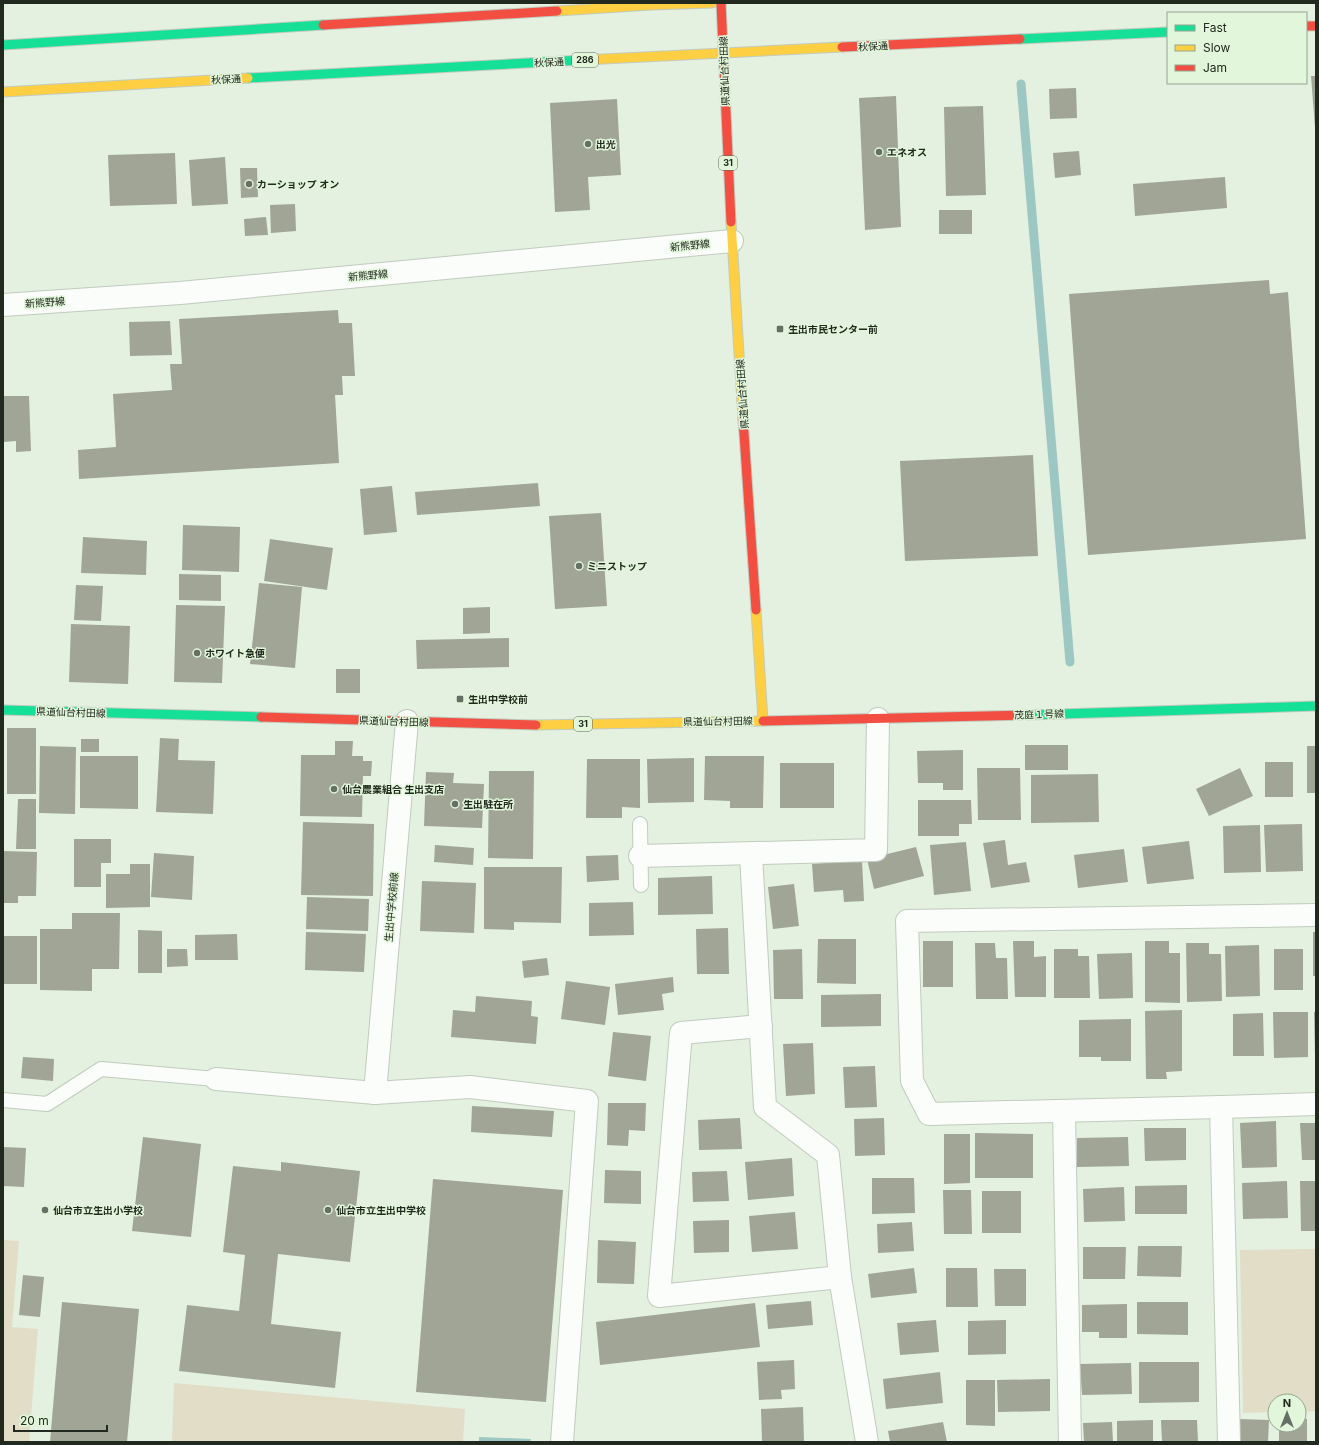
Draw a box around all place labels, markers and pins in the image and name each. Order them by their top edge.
place label: 出光 [596,138,616,150]
marker: 出光 [583,139,593,149]
place label: エネオス [887,146,927,158]
marker: エネオス [874,147,884,157]
place label: カーショップ オン [257,178,339,190]
marker: カーショップ オン [244,179,254,189]
place label: 生出市民センター前 [788,323,878,335]
marker: 生出市民センター前 [775,324,785,334]
place label: ミニストップ [587,560,647,572]
marker: ミニストップ [574,561,584,571]
place label: ホワイト急便 [205,647,265,659]
marker: ホワイト急便 [192,648,202,658]
place label: 生出中学校前 [468,693,528,705]
marker: 生出中学校前 [455,694,465,704]
place label: 仙台農業組合 生出支店 [342,783,444,795]
marker: 仙台農業組合 生出支店 [329,784,339,794]
place label: 生出駐在所 [463,798,513,810]
marker: 生出駐在所 [450,799,460,809]
place label: 仙台市立生出小学校 [53,1204,143,1216]
place label: 仙台市立生出中学校 [336,1204,426,1216]
marker: 仙台市立生出小学校 [40,1205,50,1215]
marker: 仙台市立生出中学校 [323,1205,333,1215]

